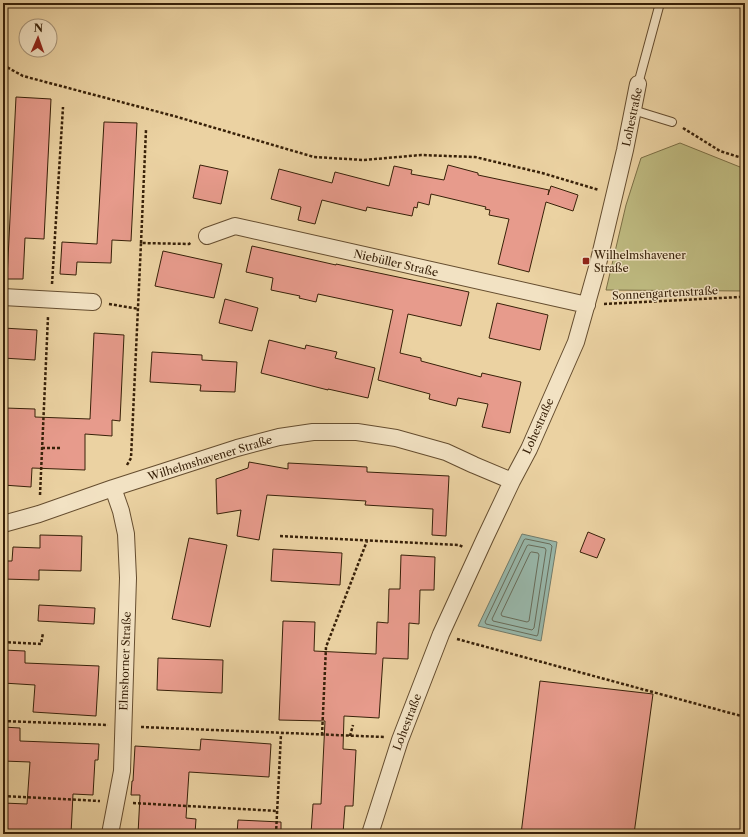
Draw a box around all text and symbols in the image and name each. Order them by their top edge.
north arrow [18,18,58,58]
text: N [33,21,44,35]
street label: Lohestraße [619,86,645,148]
street label: Niebüller Straße [352,246,440,280]
place label: Wilhelmshavener Straße [593,248,686,275]
marker: Wilhelmshavener Straße [581,256,591,266]
street label: Sonnengartenstraße [612,283,718,303]
street label: Lohestraße [519,396,557,456]
street label: Wilhelmshavener Straße [145,432,274,484]
street label: Elmshorner Straße [116,611,134,711]
street label: Lohestraße [390,692,424,752]

